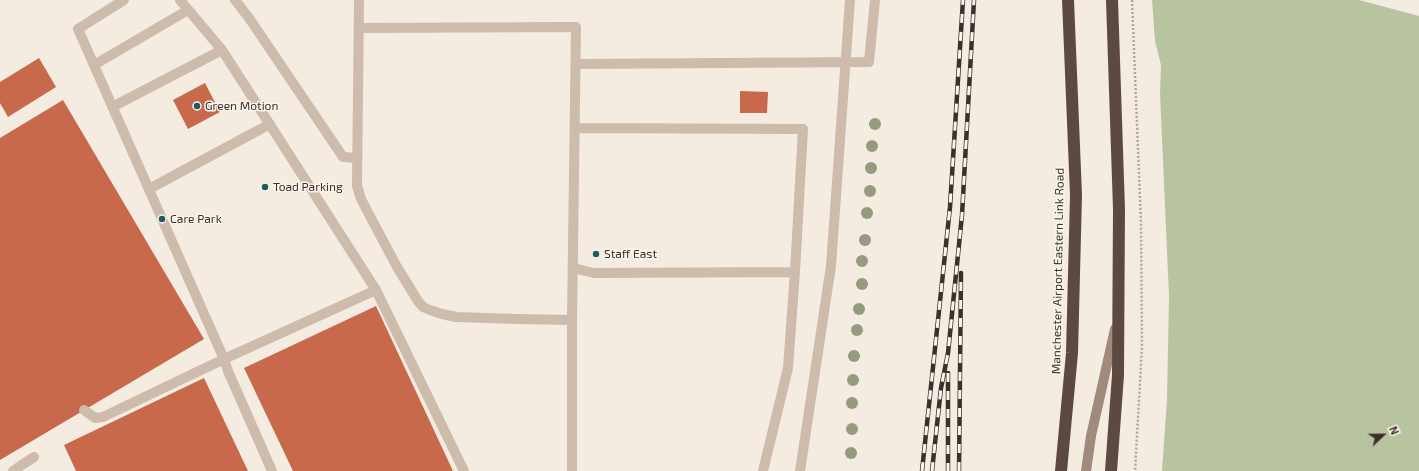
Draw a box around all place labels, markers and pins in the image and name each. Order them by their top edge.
place label: Green Motion [205,99,278,113]
marker: Green Motion [192,101,202,111]
place label: Toad Parking [273,180,343,194]
marker: Toad Parking [260,182,270,192]
place label: Care Park [170,212,222,226]
marker: Care Park [157,214,167,224]
place label: Staff East [604,247,657,261]
marker: Staff East [591,249,601,259]

